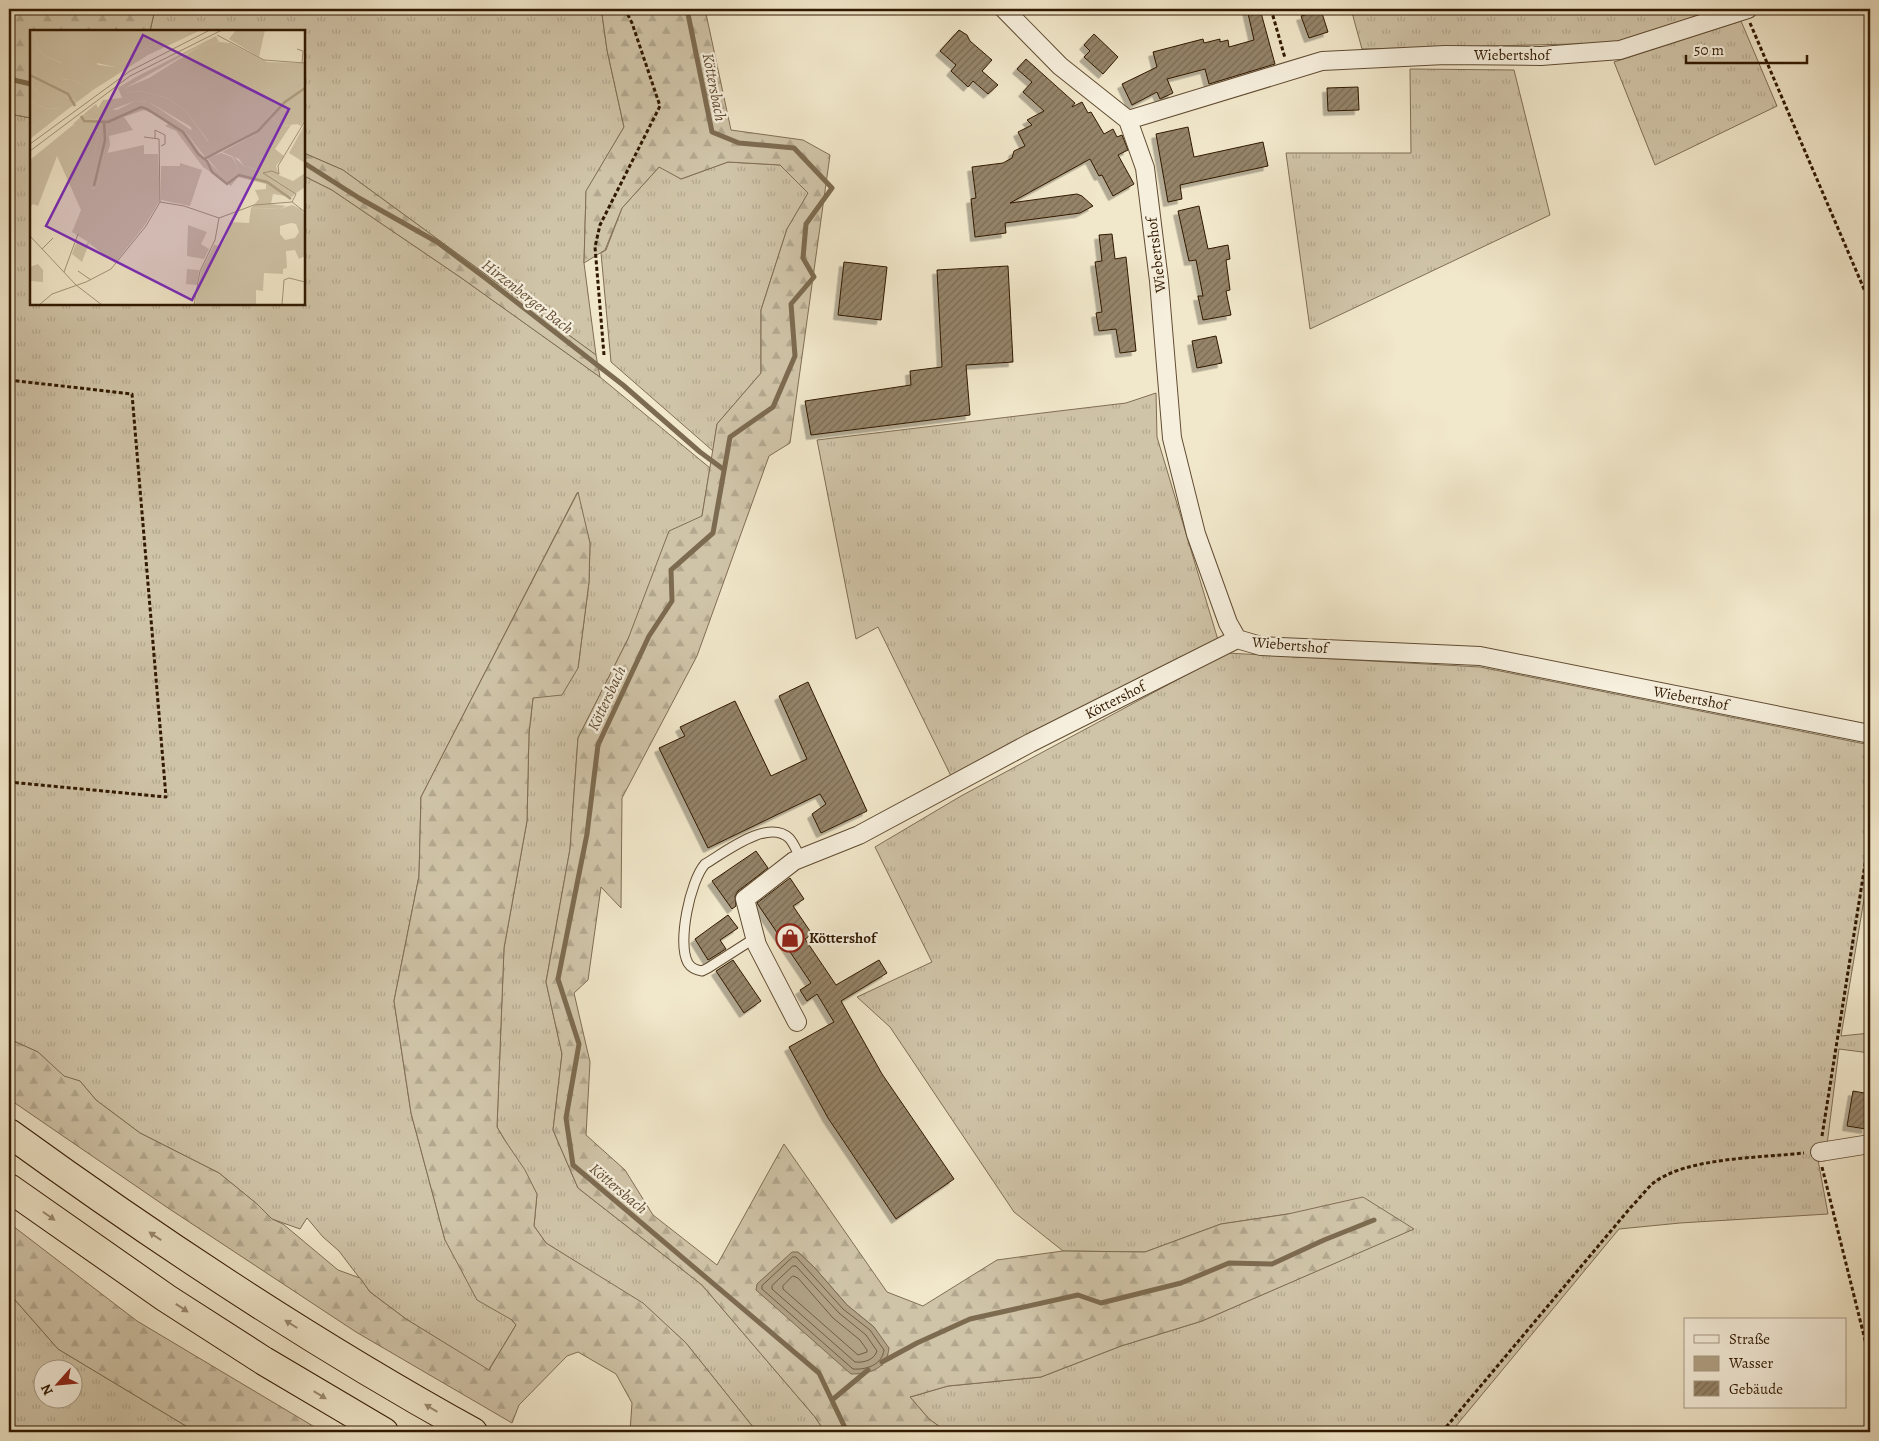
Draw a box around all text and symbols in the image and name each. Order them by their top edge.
inset map [30,30,305,305]
scale bar [1686,32,1808,64]
text: 50 m [1694,40,1724,60]
street label: Wiebertshof [1473,45,1552,65]
water label: Köttersbach [697,51,731,123]
street label: Wiebertshof [1141,214,1171,295]
water label: Hirzenberger Bach [477,254,578,340]
street label: Wiebertshof [1250,632,1331,658]
water label: Köttersbach [582,662,632,734]
street label: Köttershof [1081,675,1150,724]
street label: Wiebertshof [1651,681,1732,715]
shop icon: Köttershof [775,923,805,953]
place label: Köttershof [809,928,878,948]
water label: Köttersbach [585,1158,652,1220]
one-way arrow [42,1211,55,1221]
one-way arrow [148,1231,162,1241]
one-way arrow [176,1304,189,1313]
legend [1684,1318,1846,1408]
one-way arrow [285,1320,298,1329]
text: Straße [1729,1329,1770,1349]
text: Wasser [1728,1353,1774,1373]
north arrow [32,1358,82,1408]
text: Gebäude [1729,1379,1783,1399]
text: N [36,1381,58,1399]
one-way arrow [313,1390,326,1399]
one-way arrow [424,1404,437,1413]

